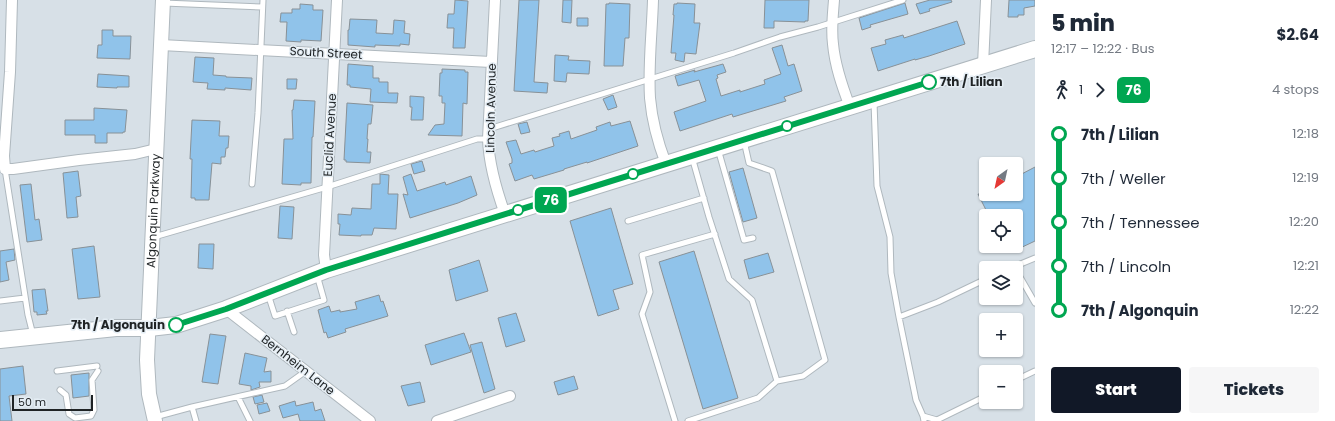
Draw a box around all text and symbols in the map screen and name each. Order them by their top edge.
text: 5 min [1051,8,1115,39]
text: $2.64 [1277,24,1319,45]
text: 12:17 – 12:22 · Bus [1051,39,1155,58]
street label: South Street [289,42,363,63]
street label: Lincoln Avenue [481,63,500,153]
place label: 7th / Lilian [940,73,1003,90]
marker: 7th / Lilian [921,74,937,90]
icon: walk [1051,79,1073,101]
icon: forward [1089,79,1111,101]
text: 1 [1079,80,1083,99]
text: 76 [1125,80,1142,100]
text: 4 stops [1272,80,1319,99]
street label: Euclid Avenue [319,93,340,177]
unlabelled marker [781,120,793,132]
text: 7th / Lilian [1081,124,1159,145]
text: 12:18 [1292,124,1319,143]
street label: Algonquin Parkway [142,153,164,269]
north arrow [979,157,1023,201]
map controls [979,157,1023,409]
unlabelled marker [627,168,639,180]
text: 7th / Weller [1081,168,1166,189]
text: 12:19 [1292,168,1319,187]
line badge: 76 [533,187,569,213]
text: 76 [543,190,559,210]
unlabelled marker [512,204,524,216]
button: locate [979,209,1023,253]
text: 7th / Tennessee [1081,212,1200,233]
text: 12:20 [1289,212,1319,231]
text: 7th / Lincoln [1081,256,1171,277]
text: 12:21 [1293,256,1319,275]
button: layers [979,261,1023,305]
text: 7th / Algonquin [1081,300,1199,321]
text: 12:22 [1290,300,1319,319]
button: + [979,313,1023,357]
place label: 7th / Algonquin [71,316,165,333]
marker: 7th / Algonquin [168,317,184,333]
street label: Bernheim Lane [258,331,339,399]
button: − [979,365,1023,409]
button: Start [1051,367,1181,413]
button: Tickets [1189,367,1319,413]
scale bar [12,393,93,412]
text: 50 m [18,394,46,410]

